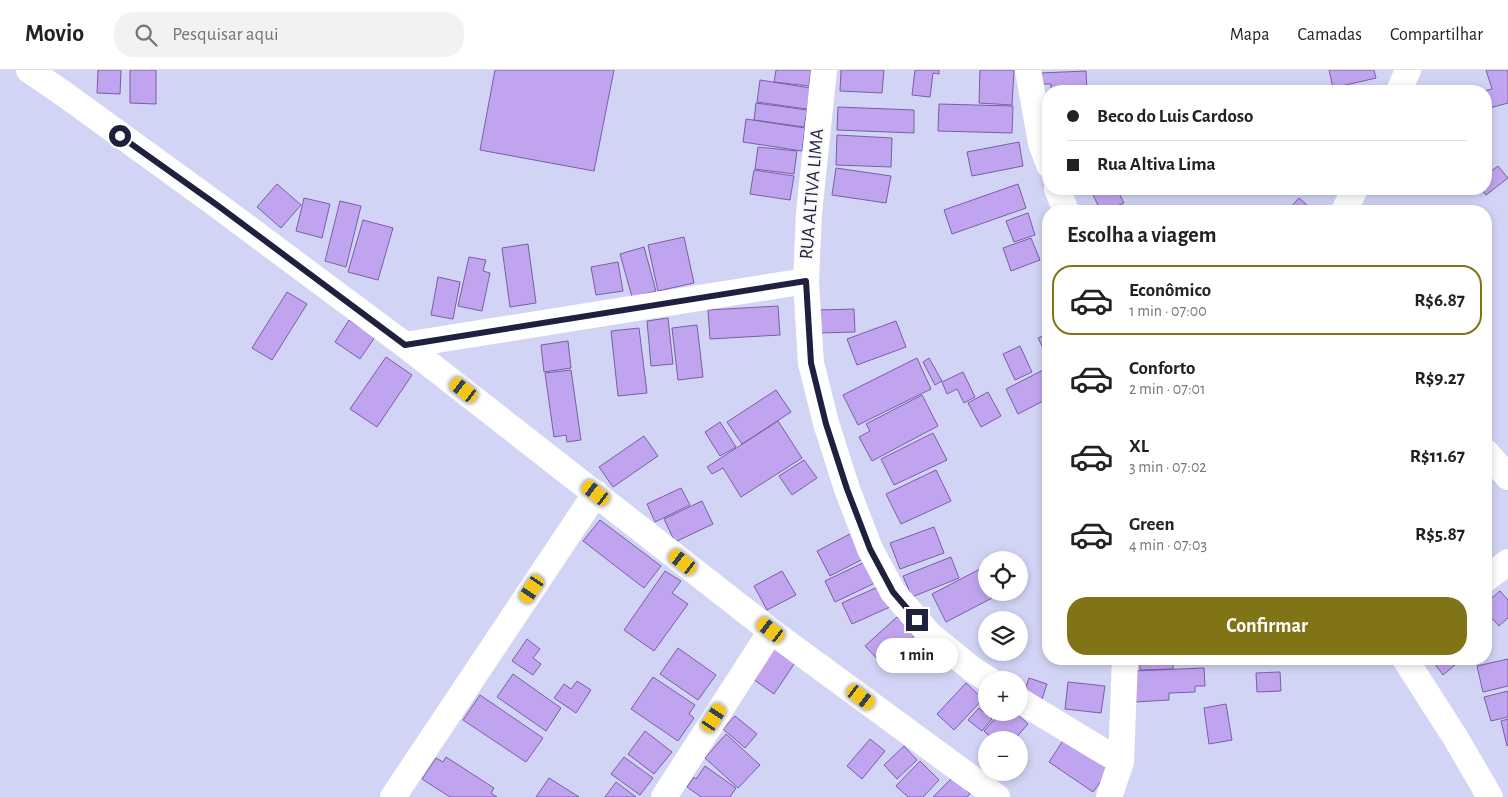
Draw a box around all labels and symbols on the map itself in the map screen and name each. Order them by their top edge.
route start [109,125,131,147]
street label: RUA ALTIVA LIMA [797,128,827,260]
car [447,375,480,405]
car [579,478,612,508]
car [666,547,699,577]
car [517,572,546,606]
route end [906,609,928,631]
car [754,615,787,645]
callout: 1 min [876,638,958,672]
car [844,682,877,712]
car [699,701,728,735]

